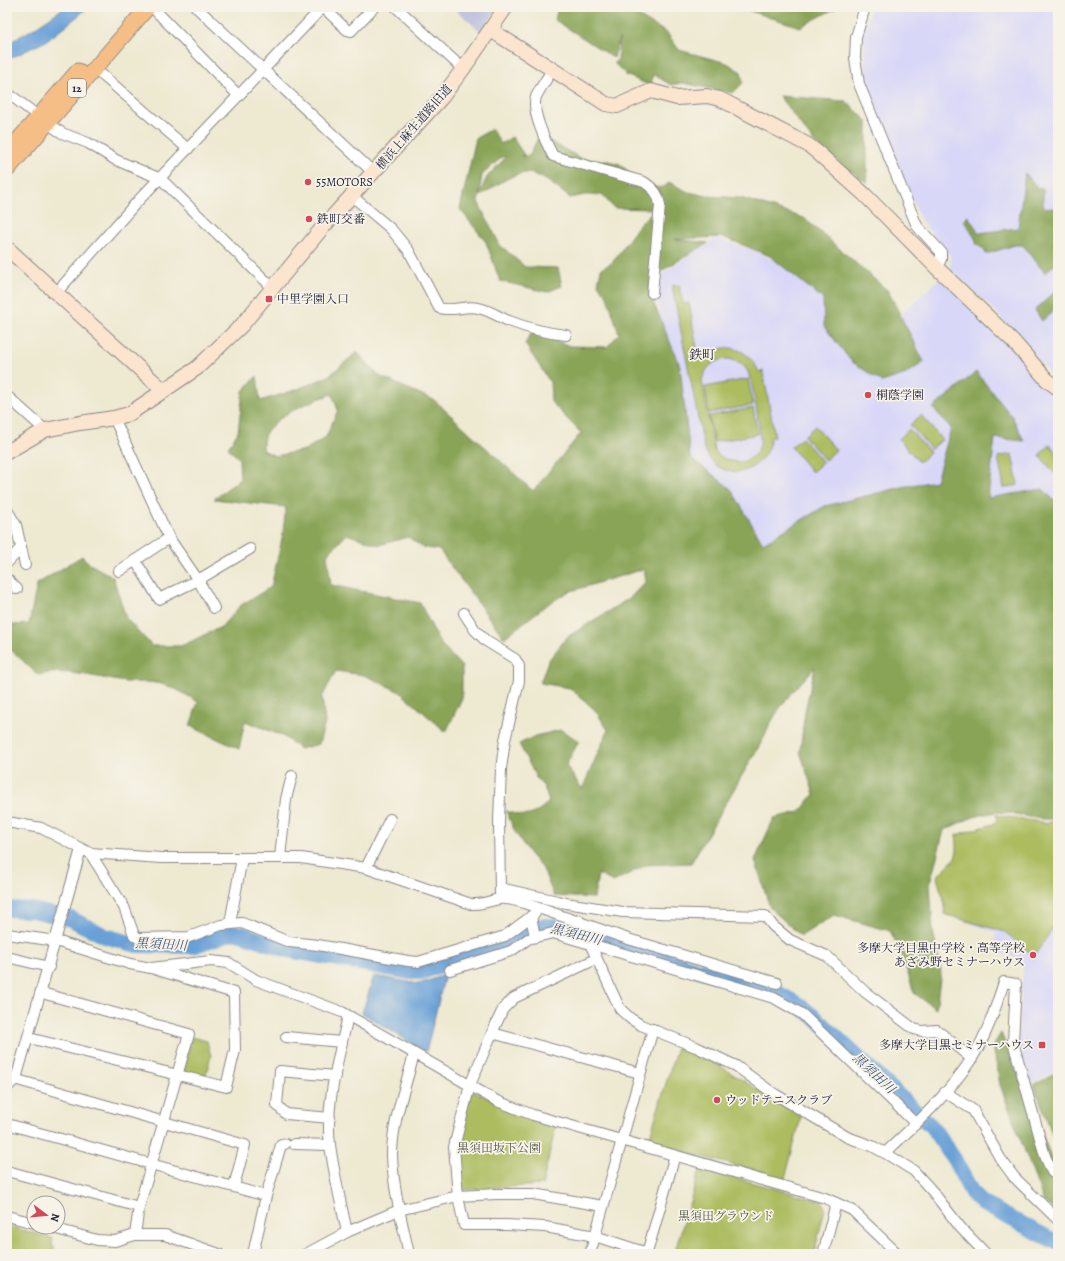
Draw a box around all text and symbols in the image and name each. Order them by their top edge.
road number: 12 [68,79,86,97]
street label: 横浜上麻生道路旧道 [373,81,455,173]
place label: 55MOTORS [316,174,373,190]
marker: 55MOTORS [303,177,313,187]
place label: 鉄町交番 [316,211,365,227]
marker: 鉄町交番 [304,214,314,224]
place label: 中里学園入口 [277,291,349,307]
marker: 中里学園入口 [264,294,274,304]
district label: 鉄町 [689,346,715,363]
place label: 桐蔭学園 [876,387,924,403]
marker: 桐蔭学園 [863,390,873,400]
water label: 黒須田川 [549,919,605,949]
water label: 黒須田川 [135,934,189,954]
place label: 多摩大学目黒中学校・高等学校 あざみ野セミナーハウス [857,940,1025,970]
marker: 多摩大学目黒中学校・高等学校 あざみ野セミナーハウス [1028,950,1038,960]
place label: 多摩大学目黒セミナーハウス [879,1037,1034,1053]
marker: 多摩大学目黒セミナーハウス [1037,1040,1047,1050]
water label: 黒須田川 [849,1049,900,1098]
place label: ウッドテニスクラブ [725,1092,832,1108]
marker: ウッドテニスクラブ [712,1095,722,1105]
park label: 黒須田坂下公園 [457,1140,541,1156]
north arrow [26,1195,66,1235]
park label: 黒須田グラウンド [678,1208,774,1224]
text: N [47,1212,63,1224]

